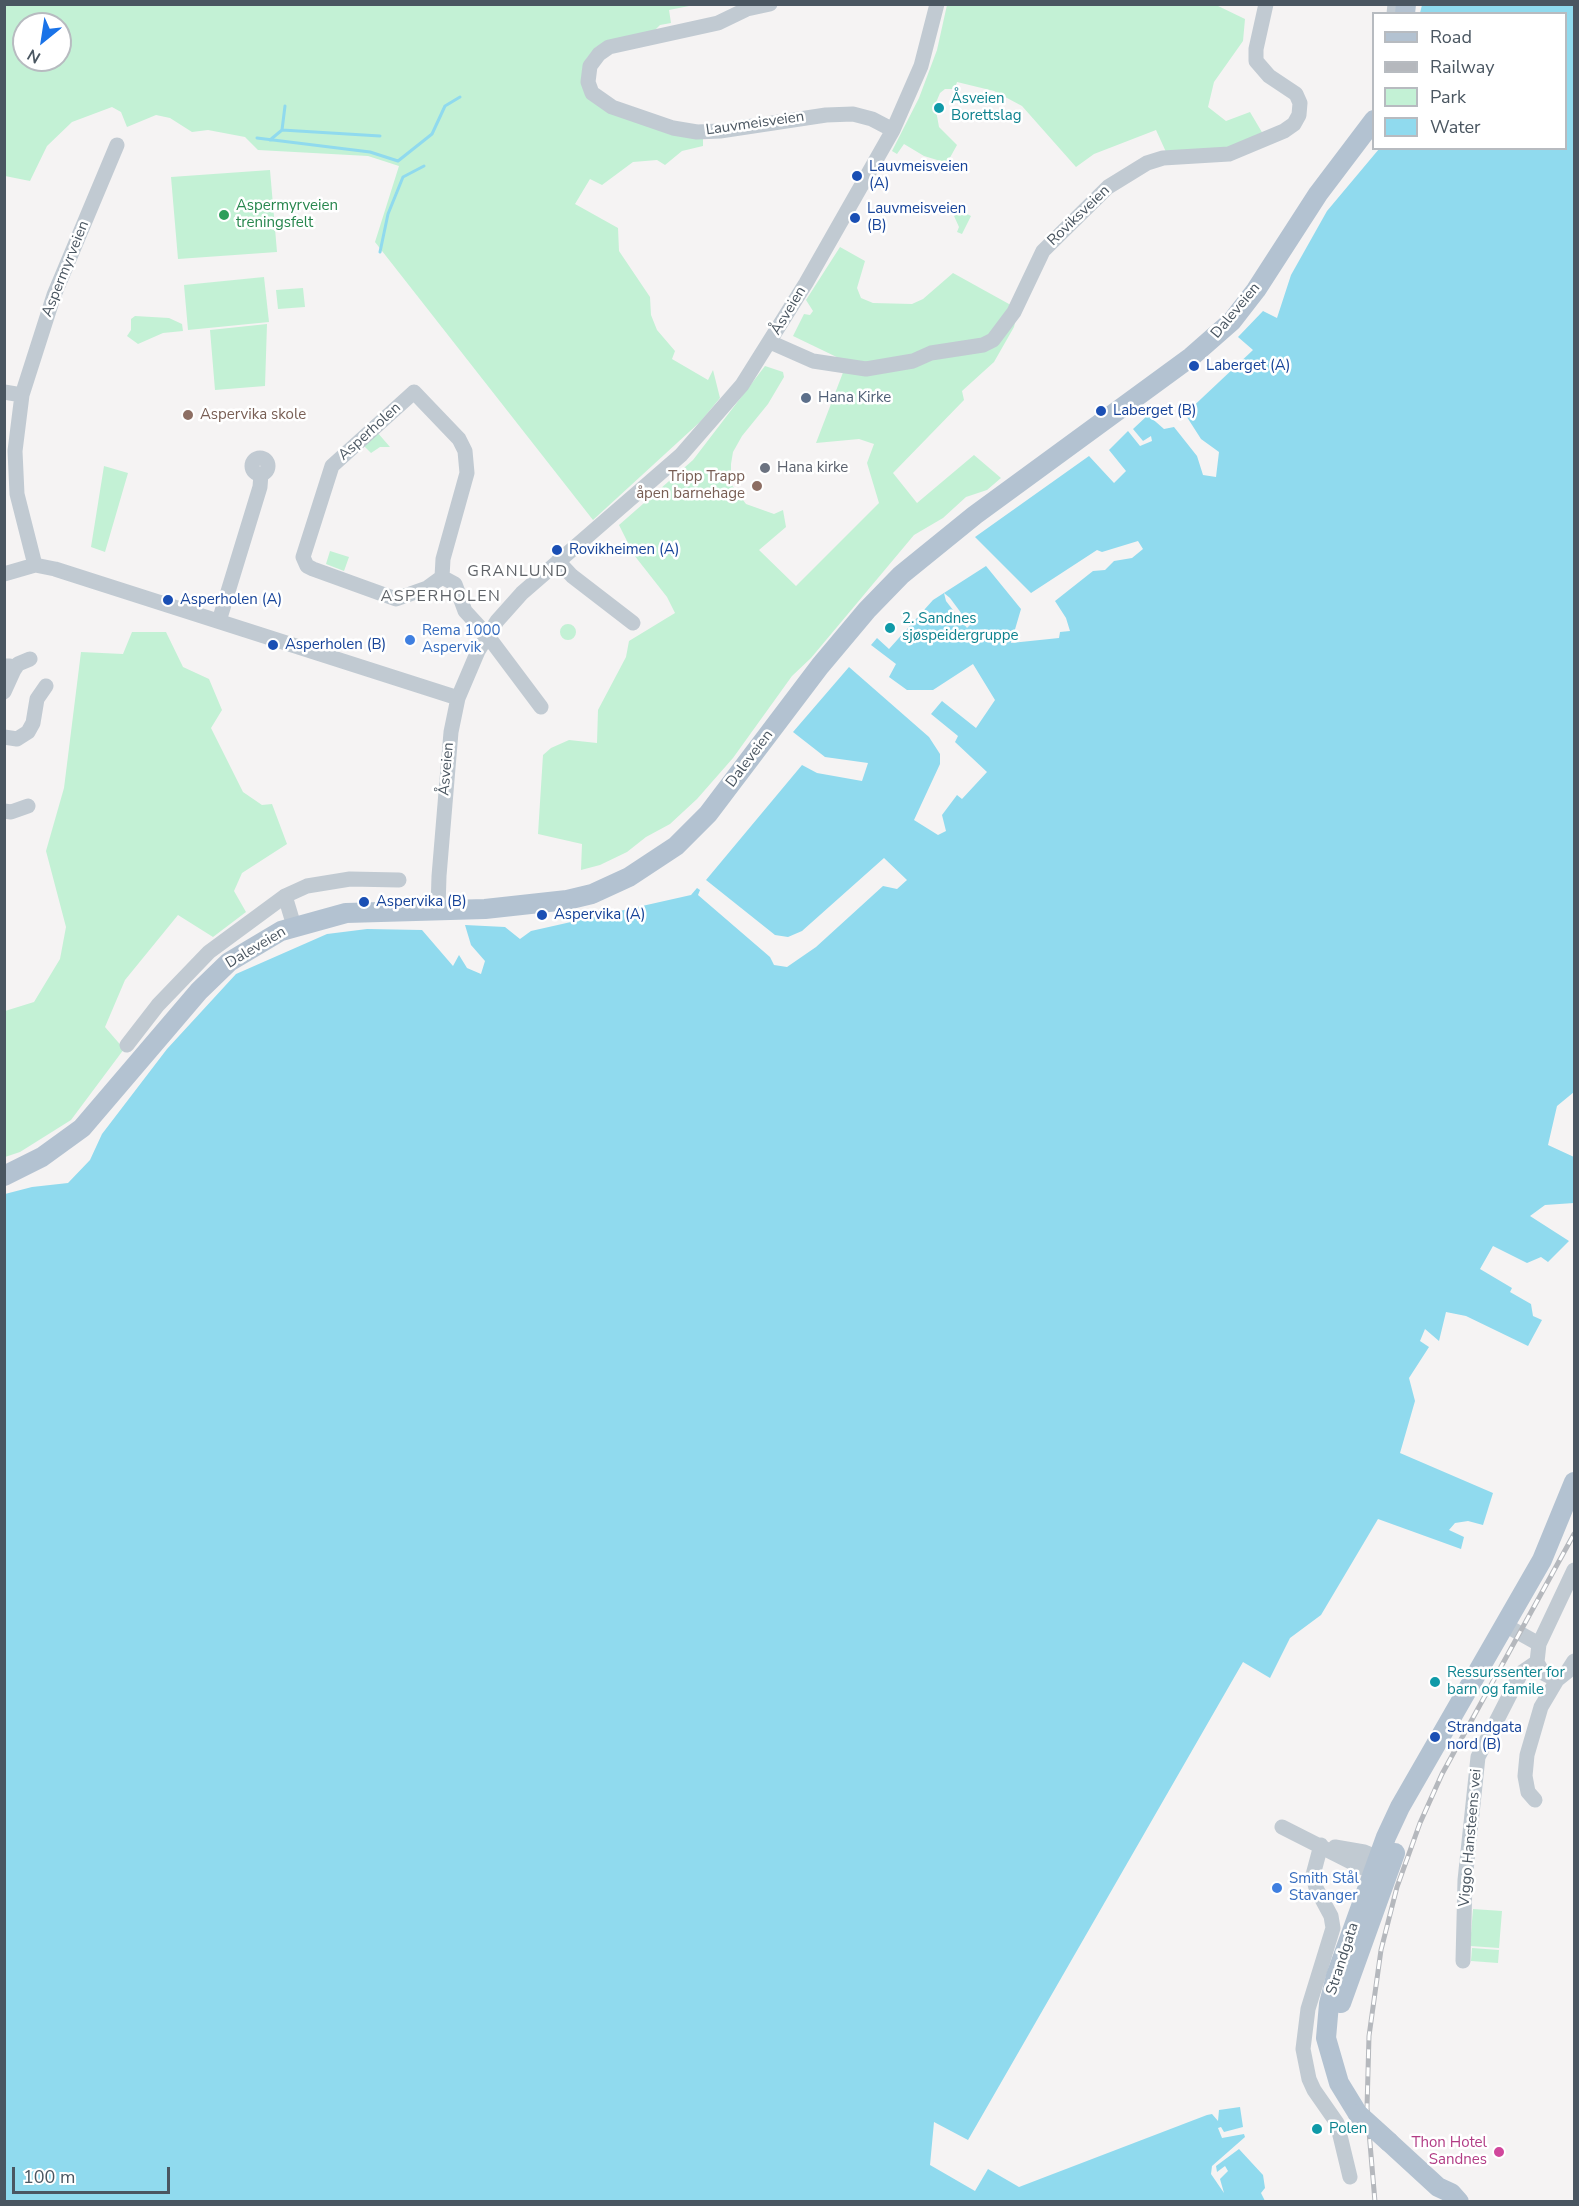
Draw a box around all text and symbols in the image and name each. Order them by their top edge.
north arrow [12,12,72,72]
legend [1372,12,1567,150]
text: Road [1430,25,1472,49]
text: N [23,43,45,68]
text: Railway [1430,55,1495,79]
text: Park [1430,85,1466,109]
place label: Åsveien Borettslag [951,90,1021,125]
marker: Åsveien Borettslag [932,101,946,115]
street label: Lauvmeisveien [705,108,805,140]
text: Water [1430,115,1481,139]
place label: Lauvmeisveien (A) [869,158,968,193]
marker: Lauvmeisveien (A) [850,169,864,183]
street label: Roviksveien [1044,182,1114,250]
place label: Aspermyrveien treningsfelt [236,197,338,232]
place label: Lauvmeisveien (B) [867,200,966,235]
marker: Aspermyrveien treningsfelt [217,208,231,222]
marker: Lauvmeisveien (B) [848,211,862,225]
street label: Aspermyrveien [39,218,93,320]
street label: Daleveien [1208,280,1264,342]
street label: Åsveien [768,283,810,339]
place label: Laberget (A) [1206,357,1290,375]
marker: Laberget (A) [1187,359,1201,373]
place label: Hana Kirke [818,389,891,407]
marker: Hana Kirke [799,391,813,405]
street label: Asperholen [335,399,405,465]
place label: Laberget (B) [1113,402,1197,420]
marker: Laberget (B) [1094,404,1108,418]
place label: Aspervika skole [200,406,306,424]
marker: Aspervika skole [181,408,195,422]
place label: Hana kirke [777,459,848,477]
marker: Hana kirke [758,461,772,475]
place label: Tripp Trapp åpen barnehage [636,468,745,503]
marker: Tripp Trapp åpen barnehage [750,479,764,493]
place label: Rovikheimen (A) [569,541,679,559]
marker: Rovikheimen (A) [550,543,564,557]
district label: GRANLUND [467,562,569,582]
district label: ASPERHOLEN [381,587,501,607]
place label: Asperholen (A) [180,591,282,609]
marker: Asperholen (A) [161,593,175,607]
place label: 2. Sandnes sjøspeidergruppe [902,610,1019,645]
marker: 2. Sandnes sjøspeidergruppe [883,621,897,635]
place label: Rema 1000 Aspervik [422,622,500,657]
marker: Rema 1000 Aspervik [403,633,417,647]
place label: Asperholen (B) [285,636,386,654]
marker: Asperholen (B) [266,638,280,652]
street label: Daleveien [723,727,777,791]
street label: Åsveien [436,742,458,796]
place label: Aspervika (B) [376,893,467,911]
marker: Aspervika (B) [357,895,371,909]
place label: Aspervika (A) [554,906,645,924]
marker: Aspervika (A) [535,908,549,922]
street label: Daleveien [223,923,289,973]
place label: Ressurssenter for barn og famile [1447,1664,1565,1699]
marker: Ressurssenter for barn og famile [1428,1675,1442,1689]
place label: Strandgata nord (B) [1447,1719,1522,1754]
marker: Strandgata nord (B) [1428,1730,1442,1744]
street label: Viggo Hansteens vei [1456,1768,1486,1908]
place label: Smith Stål Stavanger [1289,1870,1359,1905]
marker: Smith Stål Stavanger [1270,1881,1284,1895]
street label: Strandgata [1323,1921,1363,1997]
place label: Polen [1329,2120,1367,2138]
marker: Polen [1310,2122,1324,2136]
place label: Thon Hotel Sandnes [1411,2134,1487,2169]
marker: Thon Hotel Sandnes [1492,2145,1506,2159]
scale bar [15,2155,172,2193]
text: 100 m [23,2165,75,2189]

